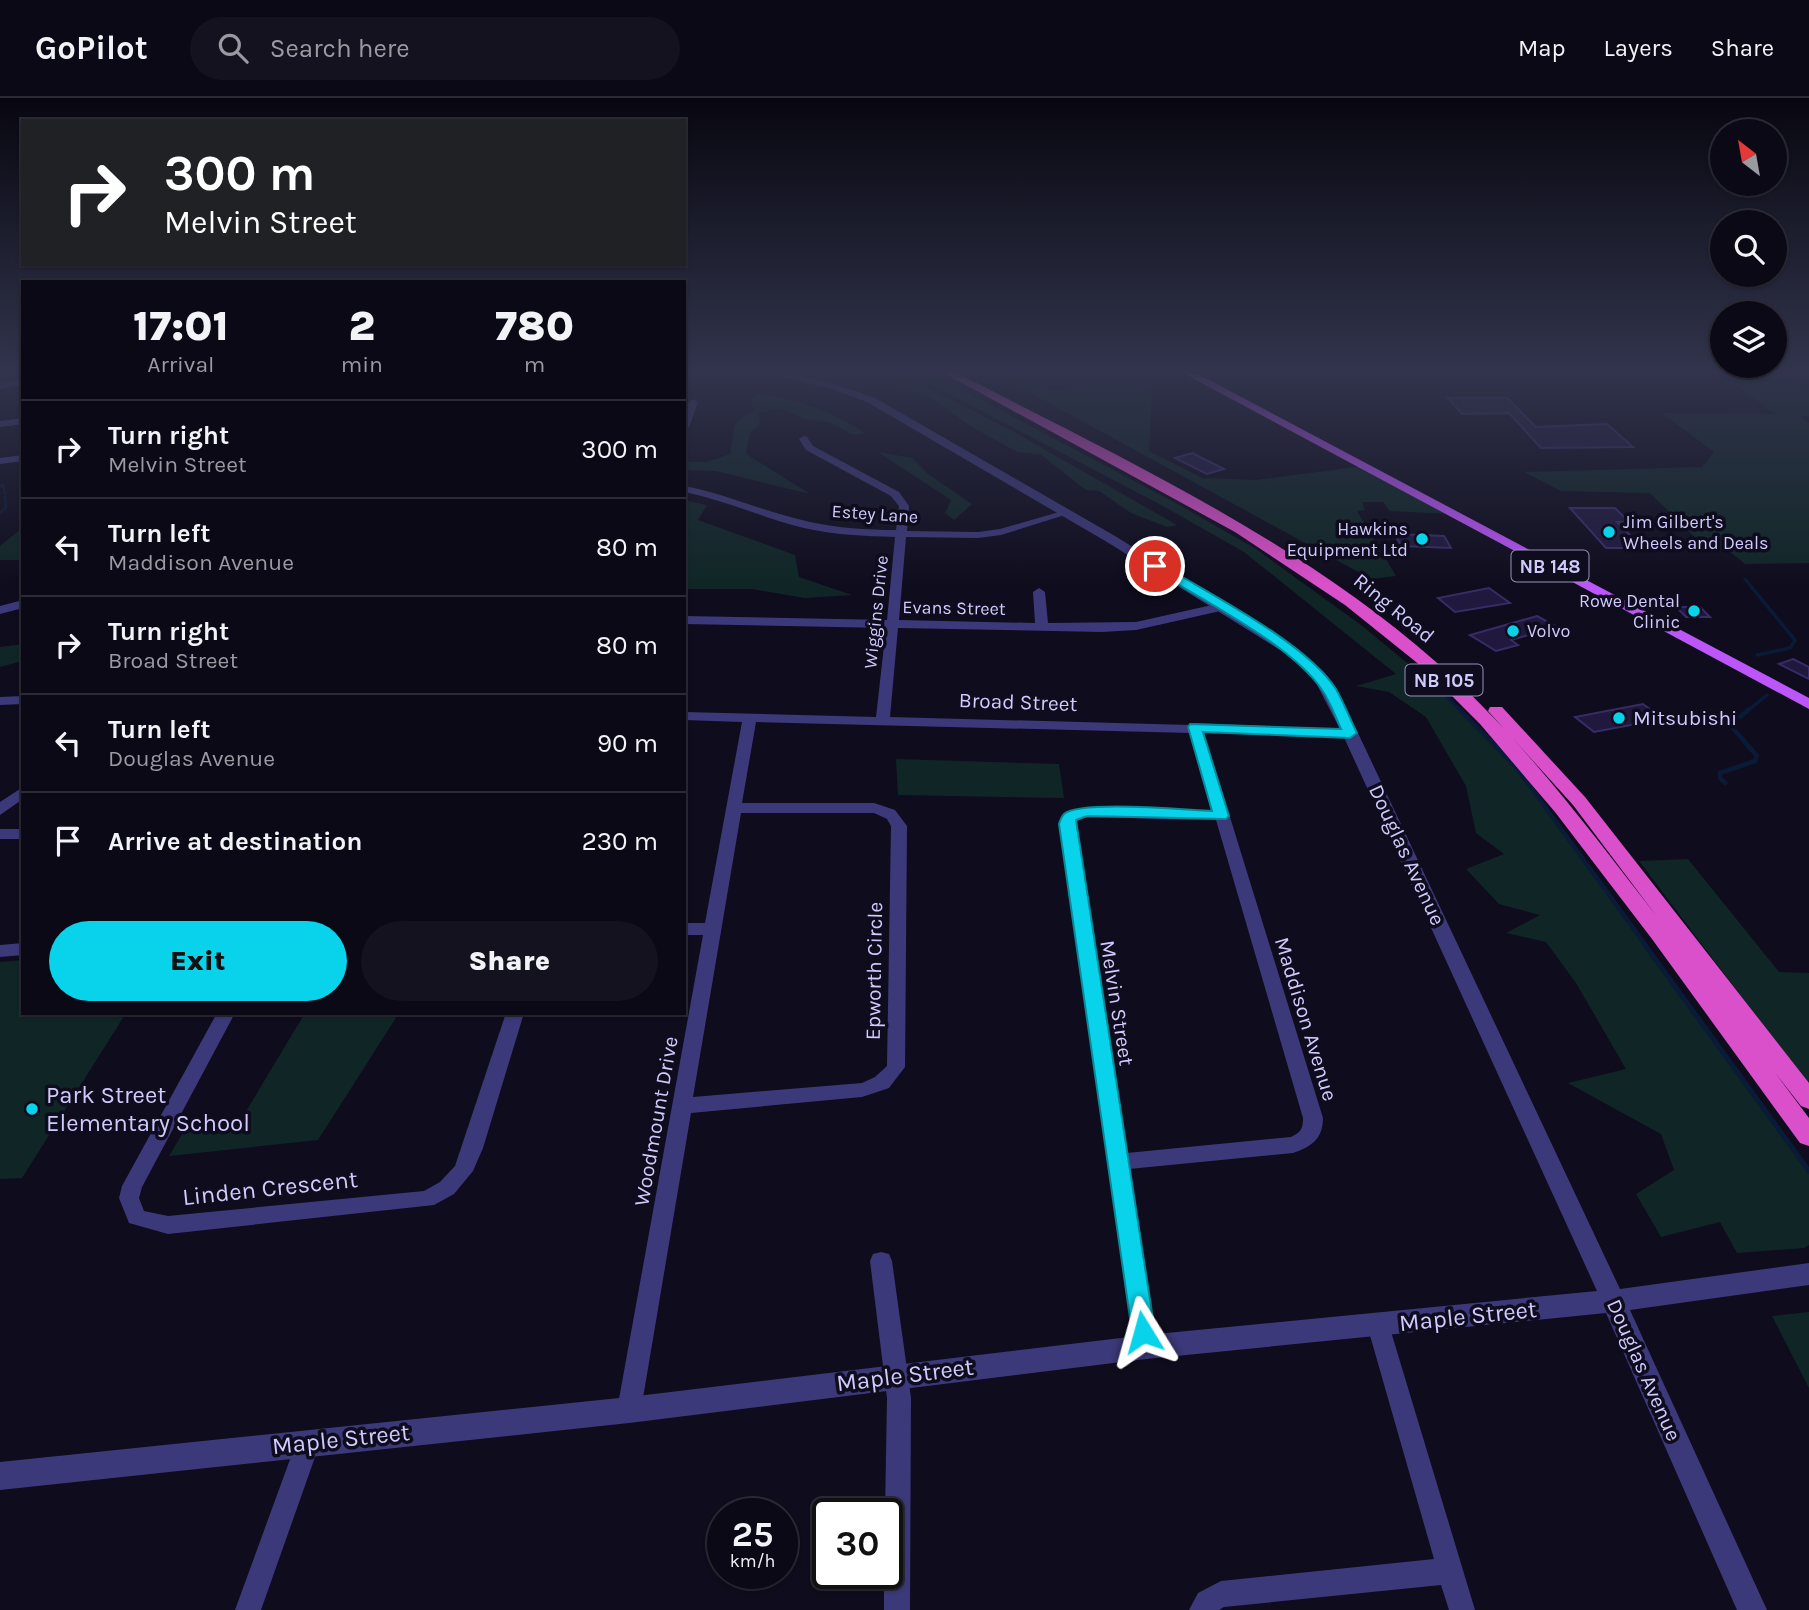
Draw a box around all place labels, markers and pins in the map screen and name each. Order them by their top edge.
place label: Jim Gilbert's Wheels and Deals [1623,511,1768,554]
place label: Hawkins Equipment Ltd [1287,518,1408,561]
marker: Jim Gilbert's Wheels and Deals [1601,524,1617,540]
marker: Hawkins Equipment Ltd [1414,531,1430,547]
pin [1125,536,1185,596]
place label: Rowe Dental Clinic [1579,590,1680,633]
marker: Rowe Dental Clinic [1686,603,1702,619]
place label: Volvo [1527,620,1570,642]
marker: Volvo [1505,623,1521,639]
place label: Mitsubishi [1633,706,1737,730]
marker: Mitsubishi [1611,710,1627,726]
place label: Park Street Elementary School [46,1081,250,1137]
marker: Park Street Elementary School [24,1101,40,1117]

